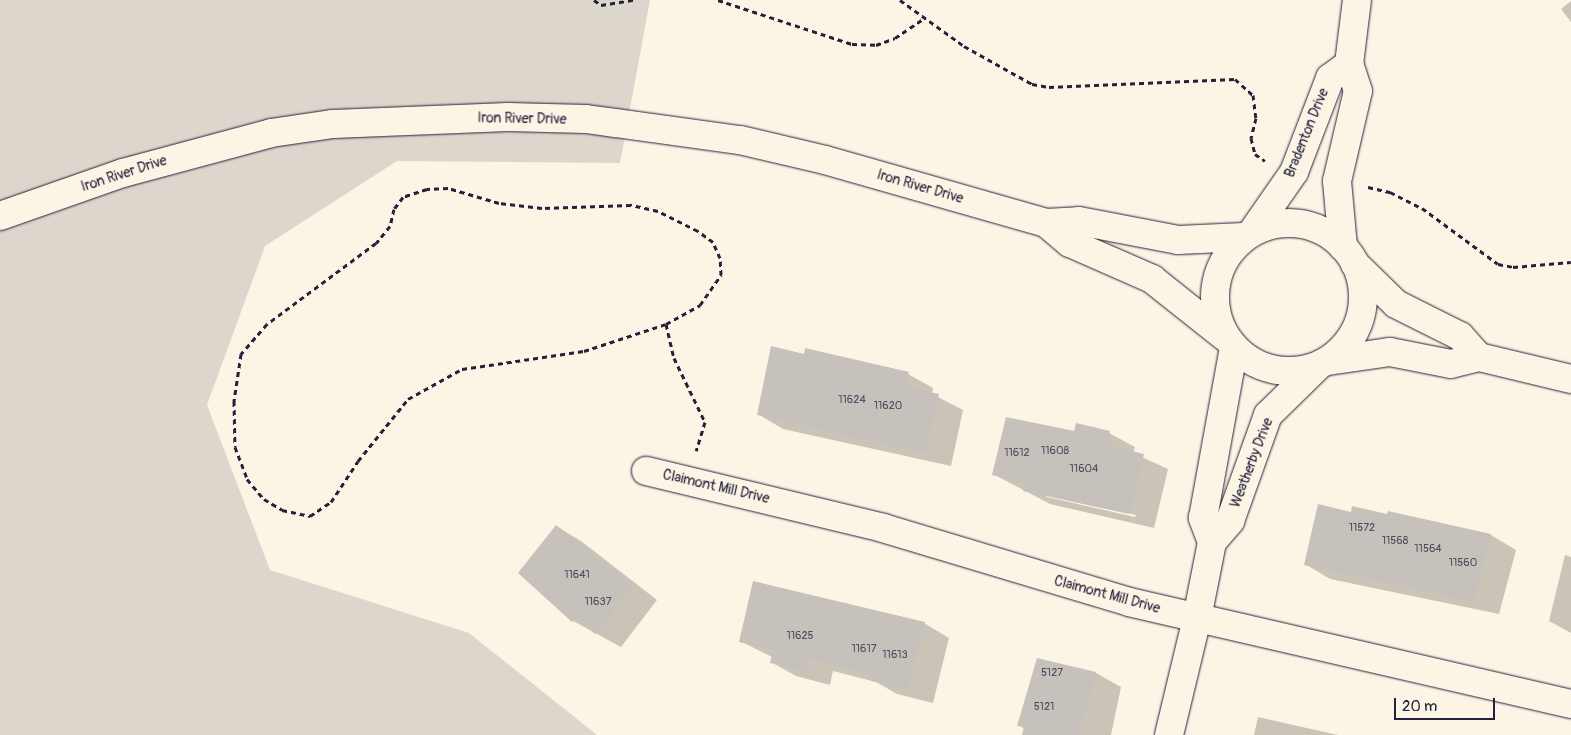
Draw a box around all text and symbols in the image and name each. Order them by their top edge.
street label: Bradenton Drive [1281,86,1333,180]
street label: Iron River Drive [477,110,567,128]
street label: Iron River Drive [79,152,169,196]
street label: Iron River Drive [875,167,965,207]
house number: 11624 [838,393,866,407]
house number: 11620 [874,399,902,413]
street label: Weatherby Drive [1227,416,1277,510]
house number: 11608 [1041,444,1069,458]
house number: 11612 [1004,446,1030,460]
house number: 11604 [1070,462,1098,476]
street label: Claimont Mill Drive [661,467,771,507]
house number: 11572 [1349,521,1375,535]
house number: 11568 [1382,534,1408,548]
house number: 11564 [1414,542,1442,556]
house number: 11560 [1449,556,1477,570]
house number: 11641 [564,568,590,582]
street label: Claimont Mill Drive [1052,573,1162,617]
house number: 11637 [585,595,611,609]
house number: 11625 [786,629,814,643]
house number: 11617 [851,642,877,656]
house number: 11613 [882,648,908,662]
house number: 5127 [1041,666,1063,680]
scale bar [1396,688,1497,720]
text: 20 m [1402,697,1437,716]
house number: 5121 [1034,700,1054,714]

